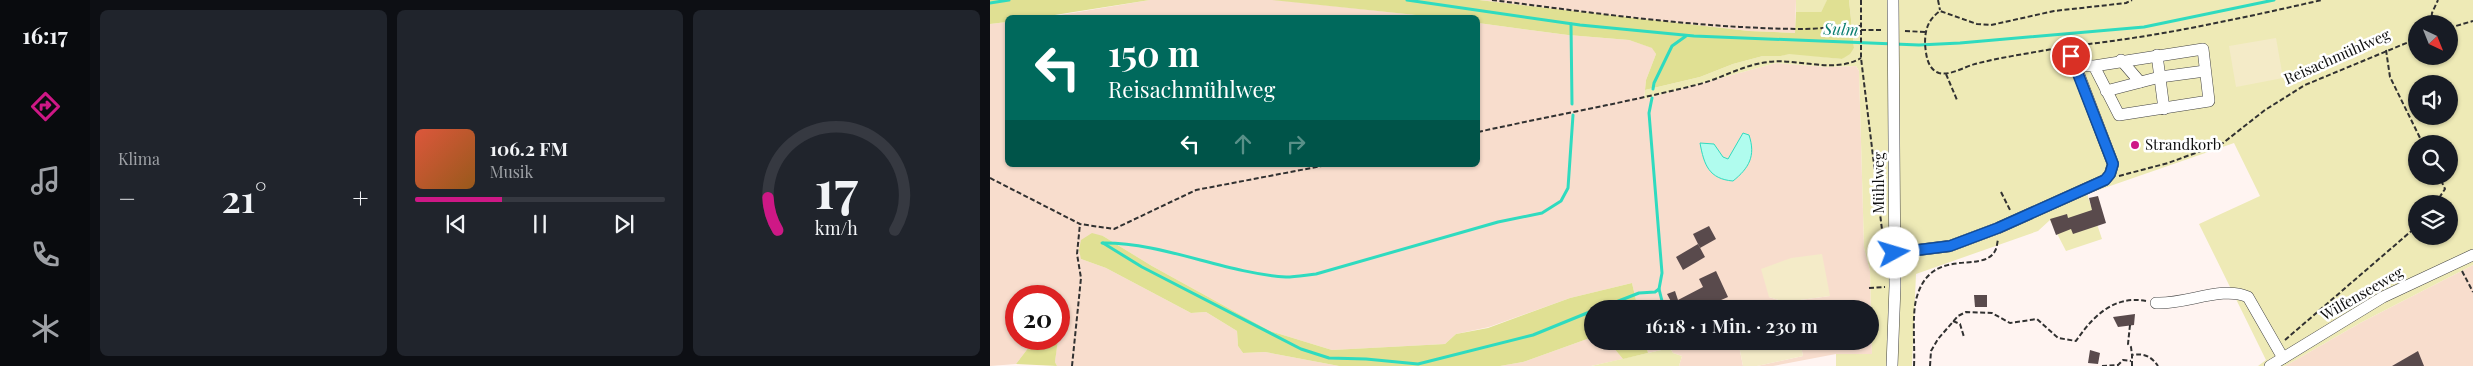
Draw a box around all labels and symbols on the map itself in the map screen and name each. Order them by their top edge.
north arrow [2408,15,2458,65]
water label: Sulm [1822,17,1859,40]
street label: Reisachmühlweg [2280,24,2393,88]
pin [2050,35,2092,77]
place label: Strandkorb [2145,134,2221,154]
marker: Strandkorb [2129,139,2141,151]
street label: Mühlweg [1868,152,1888,214]
position arrow [1867,226,1919,278]
street label: Wilfenseeweg [2316,261,2406,325]
speed limit sign: 20 [1005,285,1070,350]

